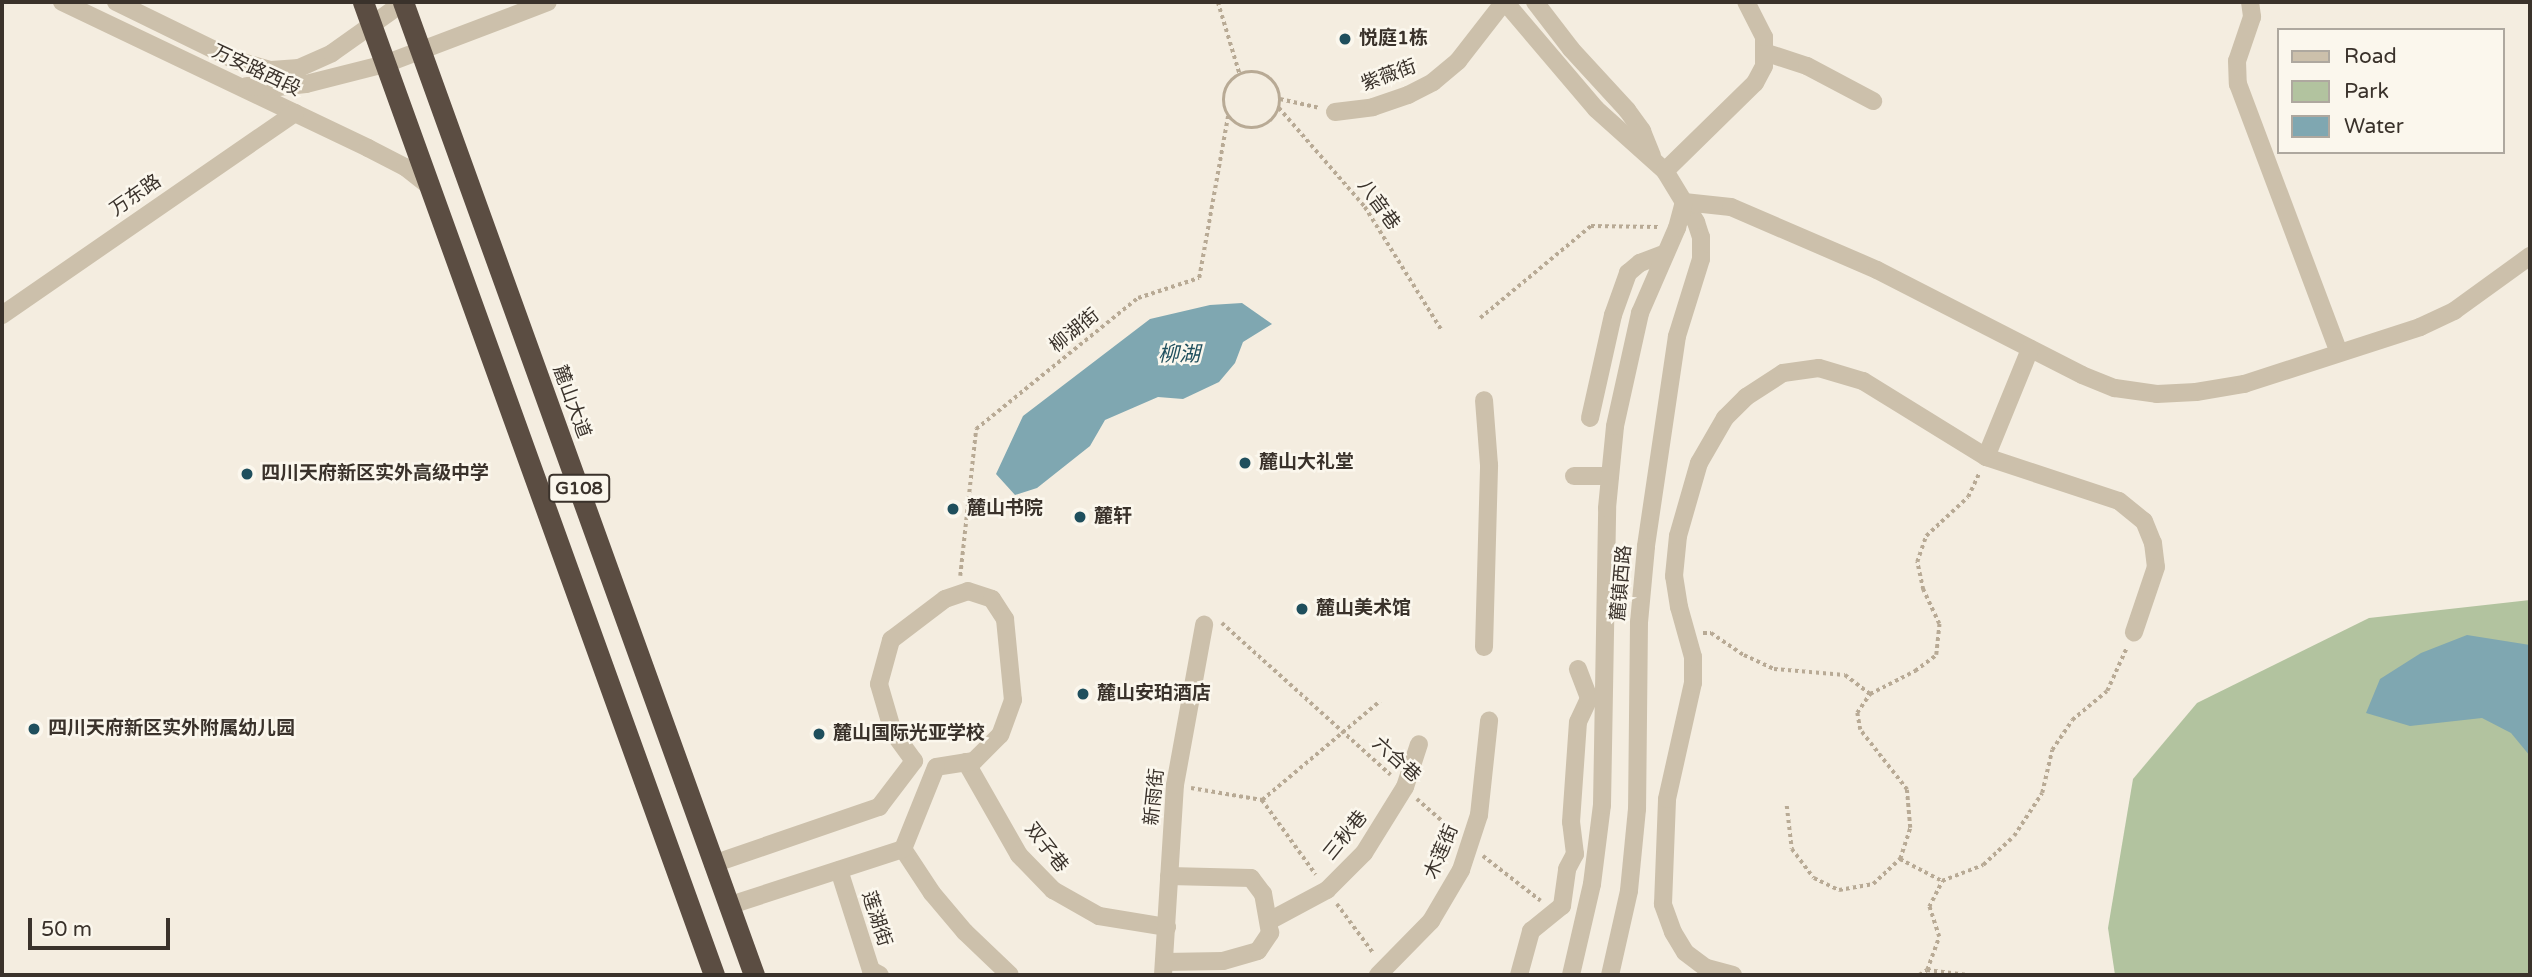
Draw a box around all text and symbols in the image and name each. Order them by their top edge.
place label: 悦庭1栋 [1359,28,1428,50]
legend [2276,28,2504,154]
marker: 悦庭1栋 [1337,31,1353,47]
street label: 万安路西段 [208,41,304,101]
text: Road [2344,44,2397,69]
street label: 紫薇街 [1358,56,1420,96]
text: Park [2344,79,2389,104]
text: Water [2344,114,2404,139]
street label: 万东路 [106,170,166,222]
street label: 八音巷 [1352,175,1404,235]
street label: 柳湖街 [1046,304,1104,358]
water label: 柳湖 [1158,342,1200,368]
street label: 麓山大道 [547,362,595,442]
place label: 麓山大礼堂 [1259,452,1354,474]
marker: 麓山大礼堂 [1237,455,1253,471]
place label: 四川天府新区实外高级中学 [261,463,489,485]
marker: 四川天府新区实外高级中学 [239,466,255,482]
road number: G108 [548,474,610,502]
place label: 麓山书院 [967,498,1043,520]
marker: 麓山书院 [945,501,961,517]
place label: 麓轩 [1094,506,1132,528]
marker: 麓轩 [1072,509,1088,525]
street label: 麓镇西路 [1607,544,1637,622]
place label: 麓山美术馆 [1316,598,1411,620]
marker: 麓山美术馆 [1294,601,1310,617]
place label: 麓山安珀酒店 [1097,683,1211,705]
marker: 麓山安珀酒店 [1075,686,1091,702]
place label: 四川天府新区实外附属幼儿园 [48,718,295,740]
marker: 四川天府新区实外附属幼儿园 [26,721,42,737]
place label: 麓山国际光亚学校 [833,723,985,745]
marker: 麓山国际光亚学校 [811,726,827,742]
street label: 六合巷 [1367,732,1425,788]
street label: 新雨街 [1141,767,1169,827]
street label: 三秋巷 [1319,807,1373,865]
street label: 双子巷 [1019,819,1073,877]
street label: 木莲街 [1420,821,1464,883]
street label: 莲湖街 [856,888,896,950]
scale bar [32,904,173,948]
text: 50 m [41,917,92,942]

